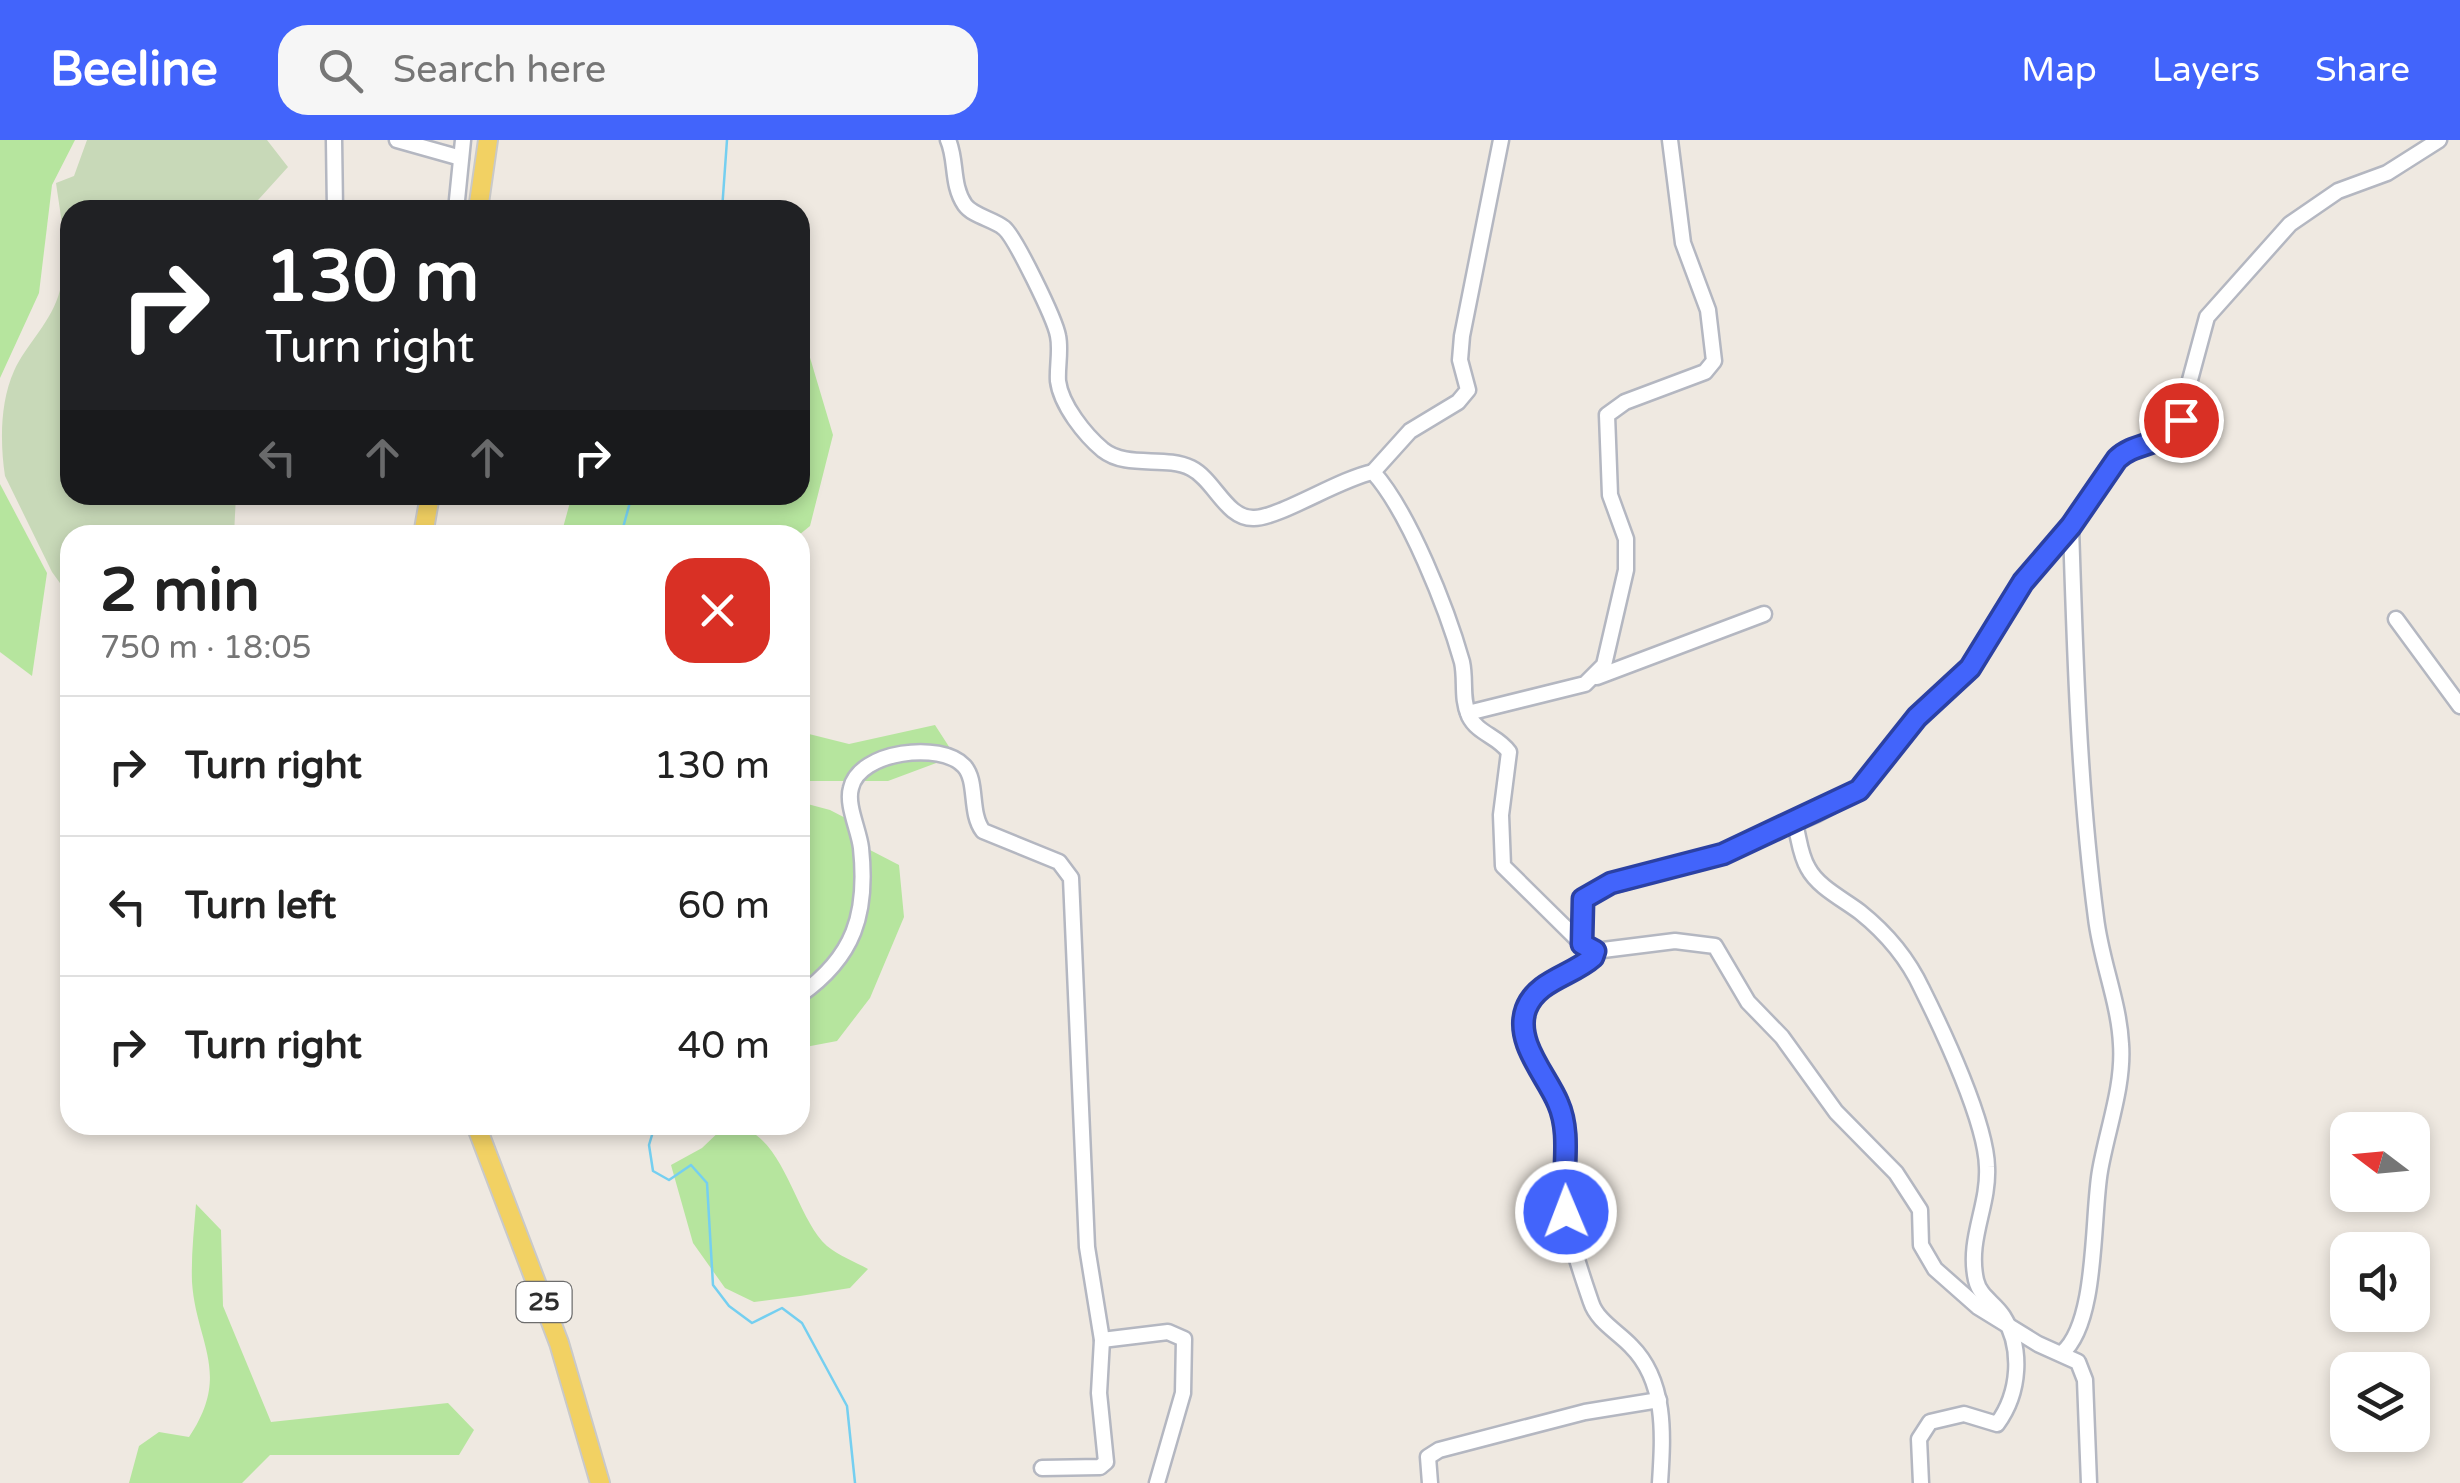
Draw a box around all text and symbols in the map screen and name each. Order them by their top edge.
search box [278,25,978,115]
text: Beeline [50,41,218,99]
icon: search [313,43,368,98]
text: Search here [393,47,606,93]
text: Map [2021,49,2097,91]
text: Layers [2152,49,2260,91]
text: Share [2315,49,2410,91]
text: 130 m [265,236,479,320]
icon: right [100,240,230,370]
text: Turn right [265,321,474,375]
pin [2139,378,2224,463]
icon: arrive [2154,393,2209,448]
icon: left [250,430,305,485]
icon: ahead [355,430,410,485]
icon: ahead [460,430,515,485]
icon: right [565,430,620,485]
text: 2 min [100,555,260,627]
button: close [665,558,770,663]
text: 750 m · 18:05 [100,629,312,667]
icon: right [100,739,155,794]
text: Turn right [185,743,362,789]
text: 130 m [654,743,770,789]
icon: left [100,879,155,934]
text: Turn left [185,883,336,929]
text: 60 m [678,883,770,929]
icon: right [100,1019,155,1074]
text: Turn right [185,1023,362,1069]
text: 40 m [678,1023,770,1069]
north arrow [2330,1112,2430,1212]
map controls [2330,1112,2430,1452]
position arrow [1514,1160,1618,1264]
button: sound [2330,1232,2430,1332]
road number: 25 [516,1282,572,1322]
button: layers [2330,1352,2430,1452]

